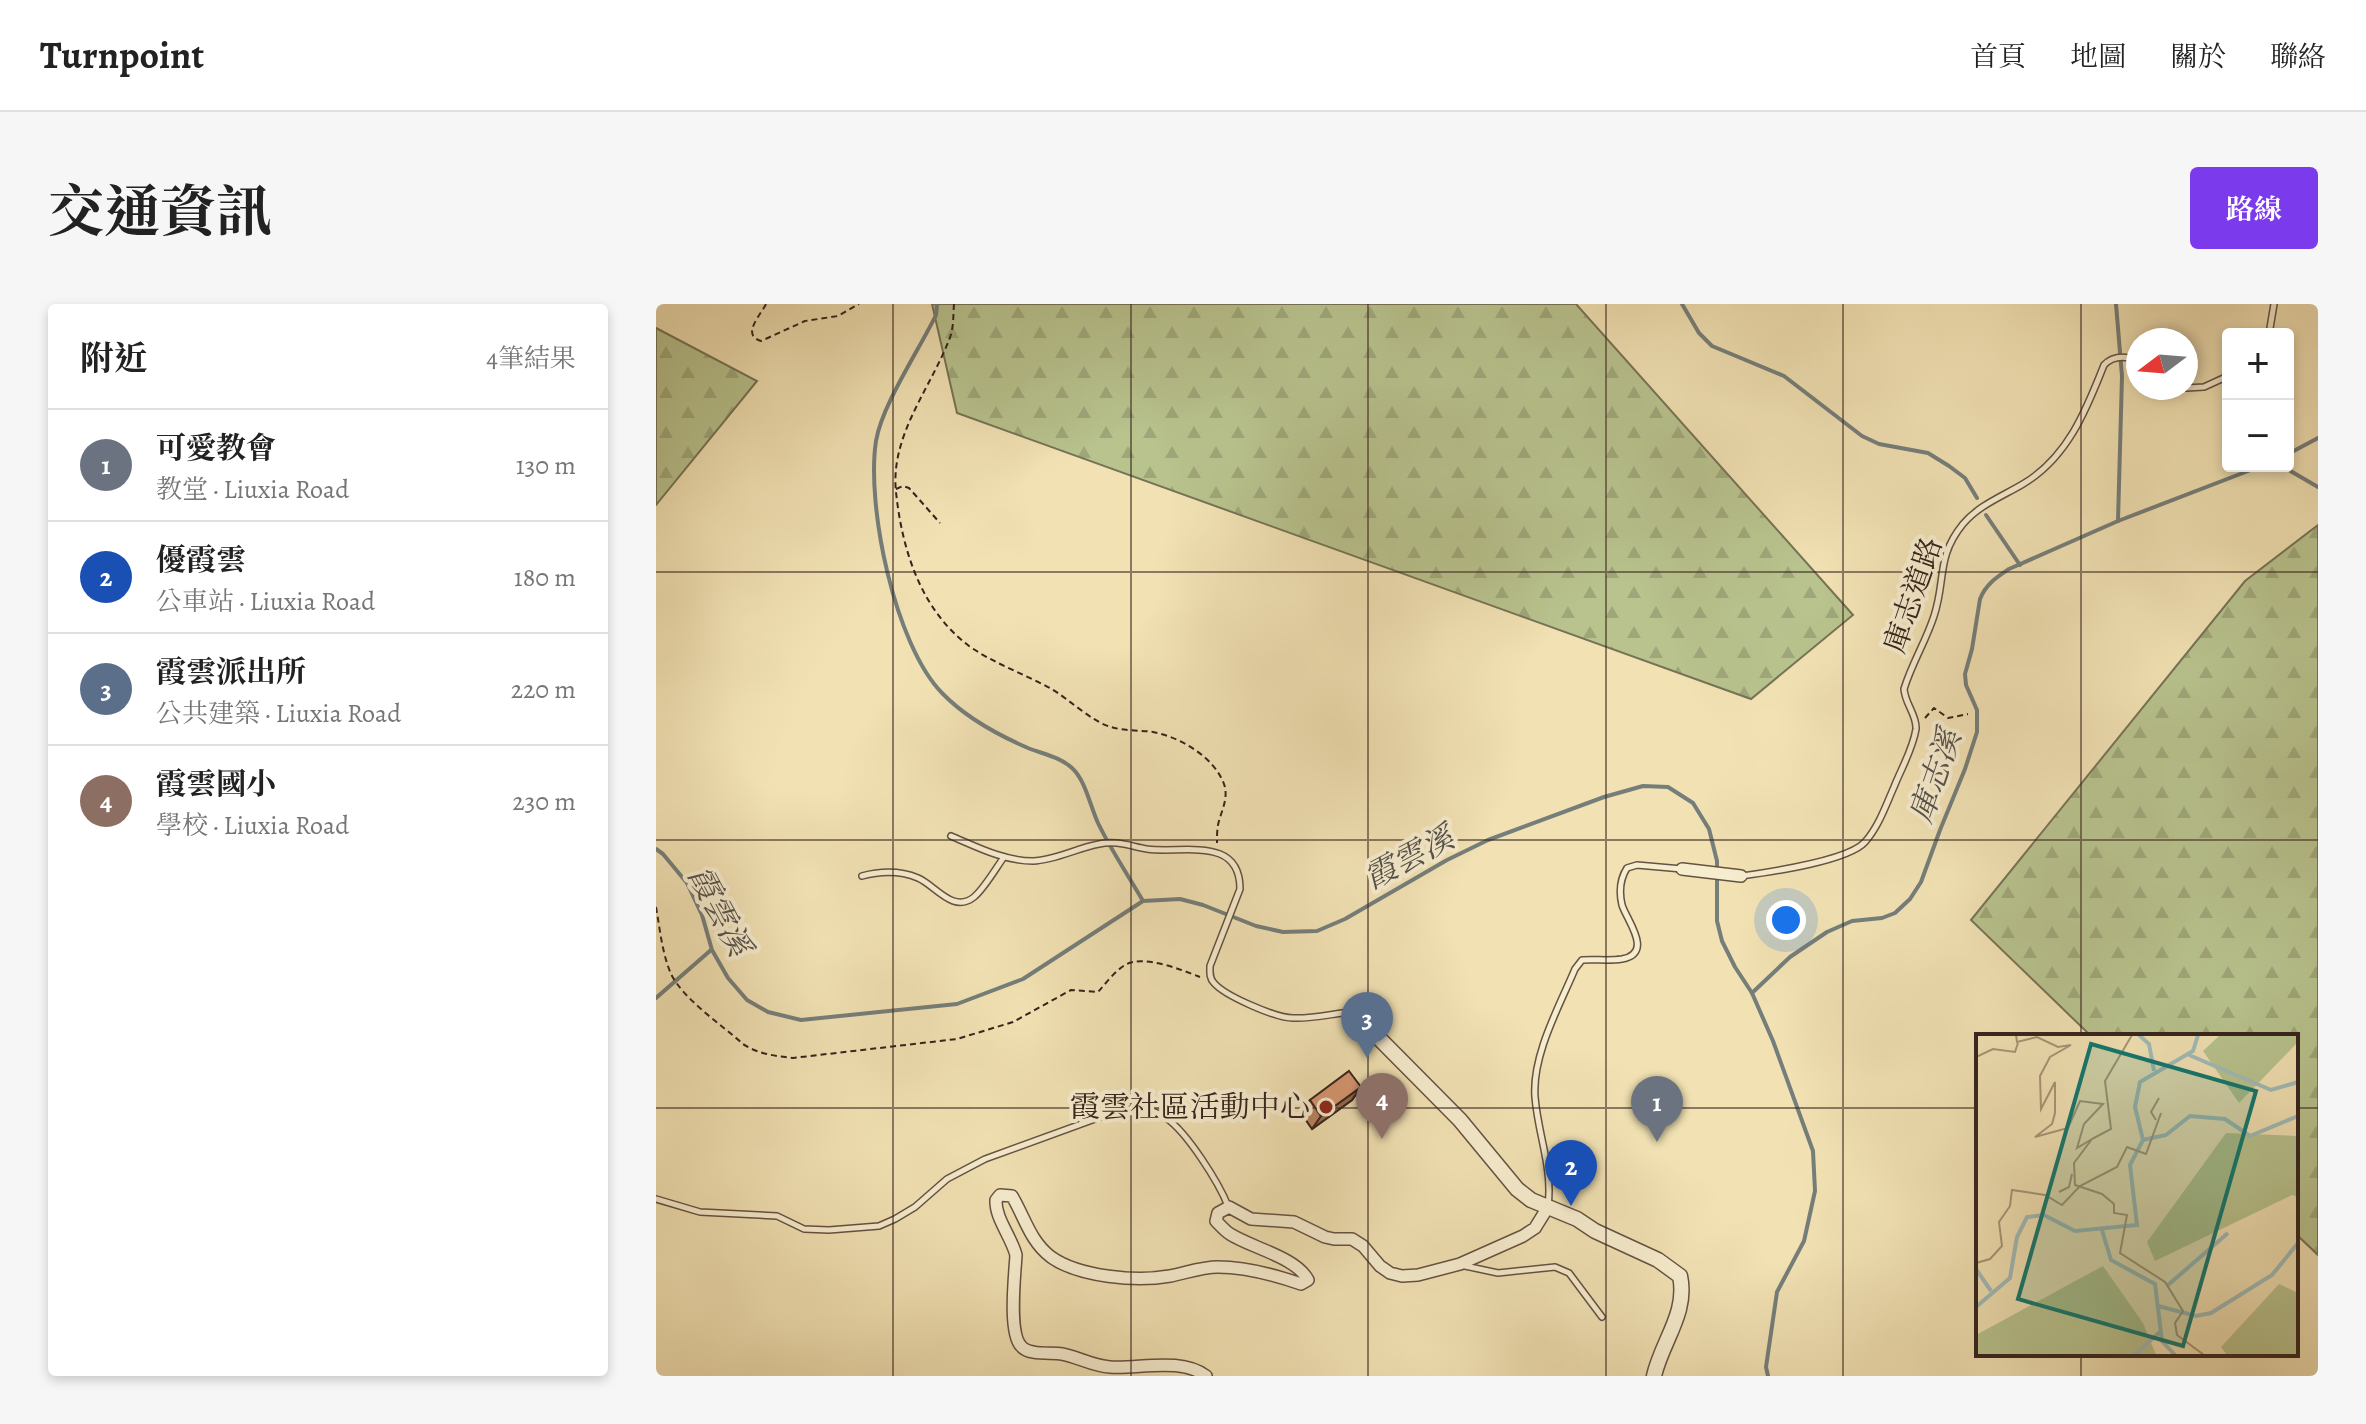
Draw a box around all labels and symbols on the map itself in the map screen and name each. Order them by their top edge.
north arrow [2126,328,2198,400]
street label: 庫志道路 [1875,532,1951,658]
water label: 庫志溪 [1899,721,1972,829]
water label: 霞雲溪 [1356,814,1464,899]
water label: 霞雲溪 [678,858,763,966]
your location [1766,900,1806,940]
pin: 3 [1341,992,1393,1058]
inset map [1976,1034,2298,1356]
pin: 4 [1356,1073,1408,1139]
pin: 1 [1631,1076,1683,1142]
place label: 霞雲社區活動中心 [1070,1087,1310,1127]
marker: 霞雲社區活動中心 [1317,1098,1335,1116]
pin: 2 [1545,1140,1597,1206]

